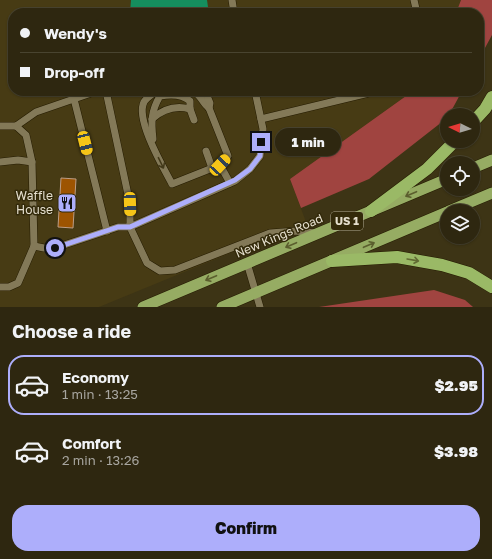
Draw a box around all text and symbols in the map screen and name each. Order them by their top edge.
text: Wendy's [44,24,107,42]
text: Drop-off [44,63,104,81]
north arrow [440,108,480,148]
map controls [440,108,480,244]
callout: 1 min [275,128,341,156]
car [76,130,94,156]
route end [252,133,270,151]
text: 1 min [291,134,325,150]
car [207,152,233,178]
button: locate [440,156,480,196]
one-way arrow [158,157,165,169]
place label: Waffle House [16,188,53,217]
one-way arrow [406,191,418,199]
restaurant icon: Waffle House [56,192,78,214]
car [124,192,136,216]
button: layers [440,204,480,244]
street label: New Kings Road [233,210,325,261]
road number: US 1 [331,212,363,230]
route start [46,239,64,257]
one-way arrow [286,241,298,249]
one-way arrow [363,241,375,248]
one-way arrow [406,256,419,264]
one-way arrow [206,275,218,282]
text: Choose a ride [12,320,131,342]
icon: car [14,367,50,403]
text: Economy [62,368,129,386]
text: $2.95 [434,376,478,394]
text: 1 min · 13:25 [62,386,138,402]
icon: car [14,433,50,469]
text: Comfort [62,434,121,452]
text: $3.98 [434,442,478,460]
text: 2 min · 13:26 [62,452,139,468]
button: Confirm [12,505,480,551]

